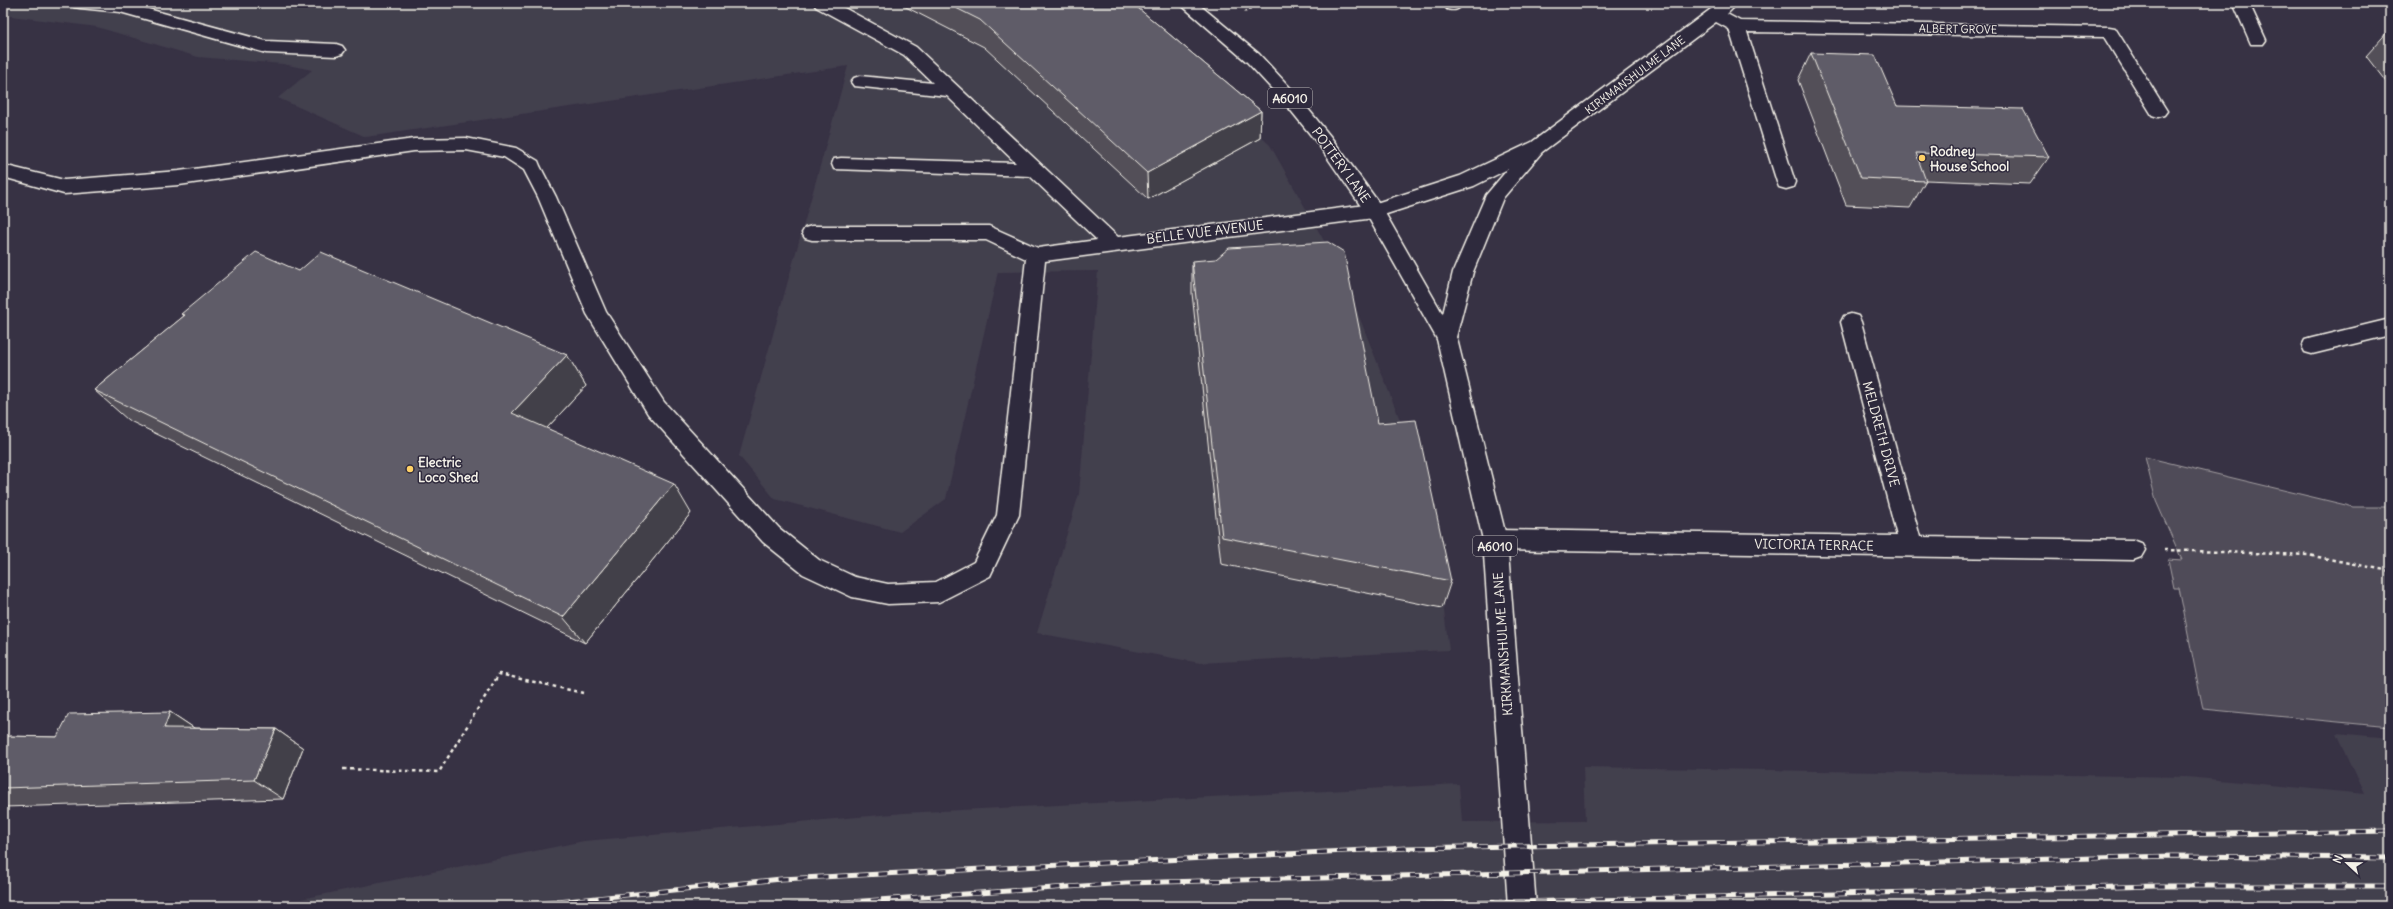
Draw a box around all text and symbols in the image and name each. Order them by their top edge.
street label: ALBERT GROVE [1919,21,1997,37]
street label: KIRKMANSHULME LANE [1582,33,1688,117]
road number: A6010 [1268,88,1312,108]
street label: POTTERY LANE [1308,124,1374,206]
place label: Rodney House School [1930,143,2009,175]
marker: Rodney House School [1917,153,1927,163]
street label: BELLE VUE AVENUE [1145,216,1265,248]
street label: MELDRETH DRIVE [1859,379,1903,489]
place label: Electric Loco Shed [418,454,479,486]
marker: Electric Loco Shed [405,464,415,474]
street label: VICTORIA TERRACE [1754,535,1874,555]
road number: A6010 [1473,536,1517,556]
street label: KIRKMANSHULME LANE [1489,571,1516,716]
north arrow [2327,843,2367,883]
text: N [2330,853,2346,865]

